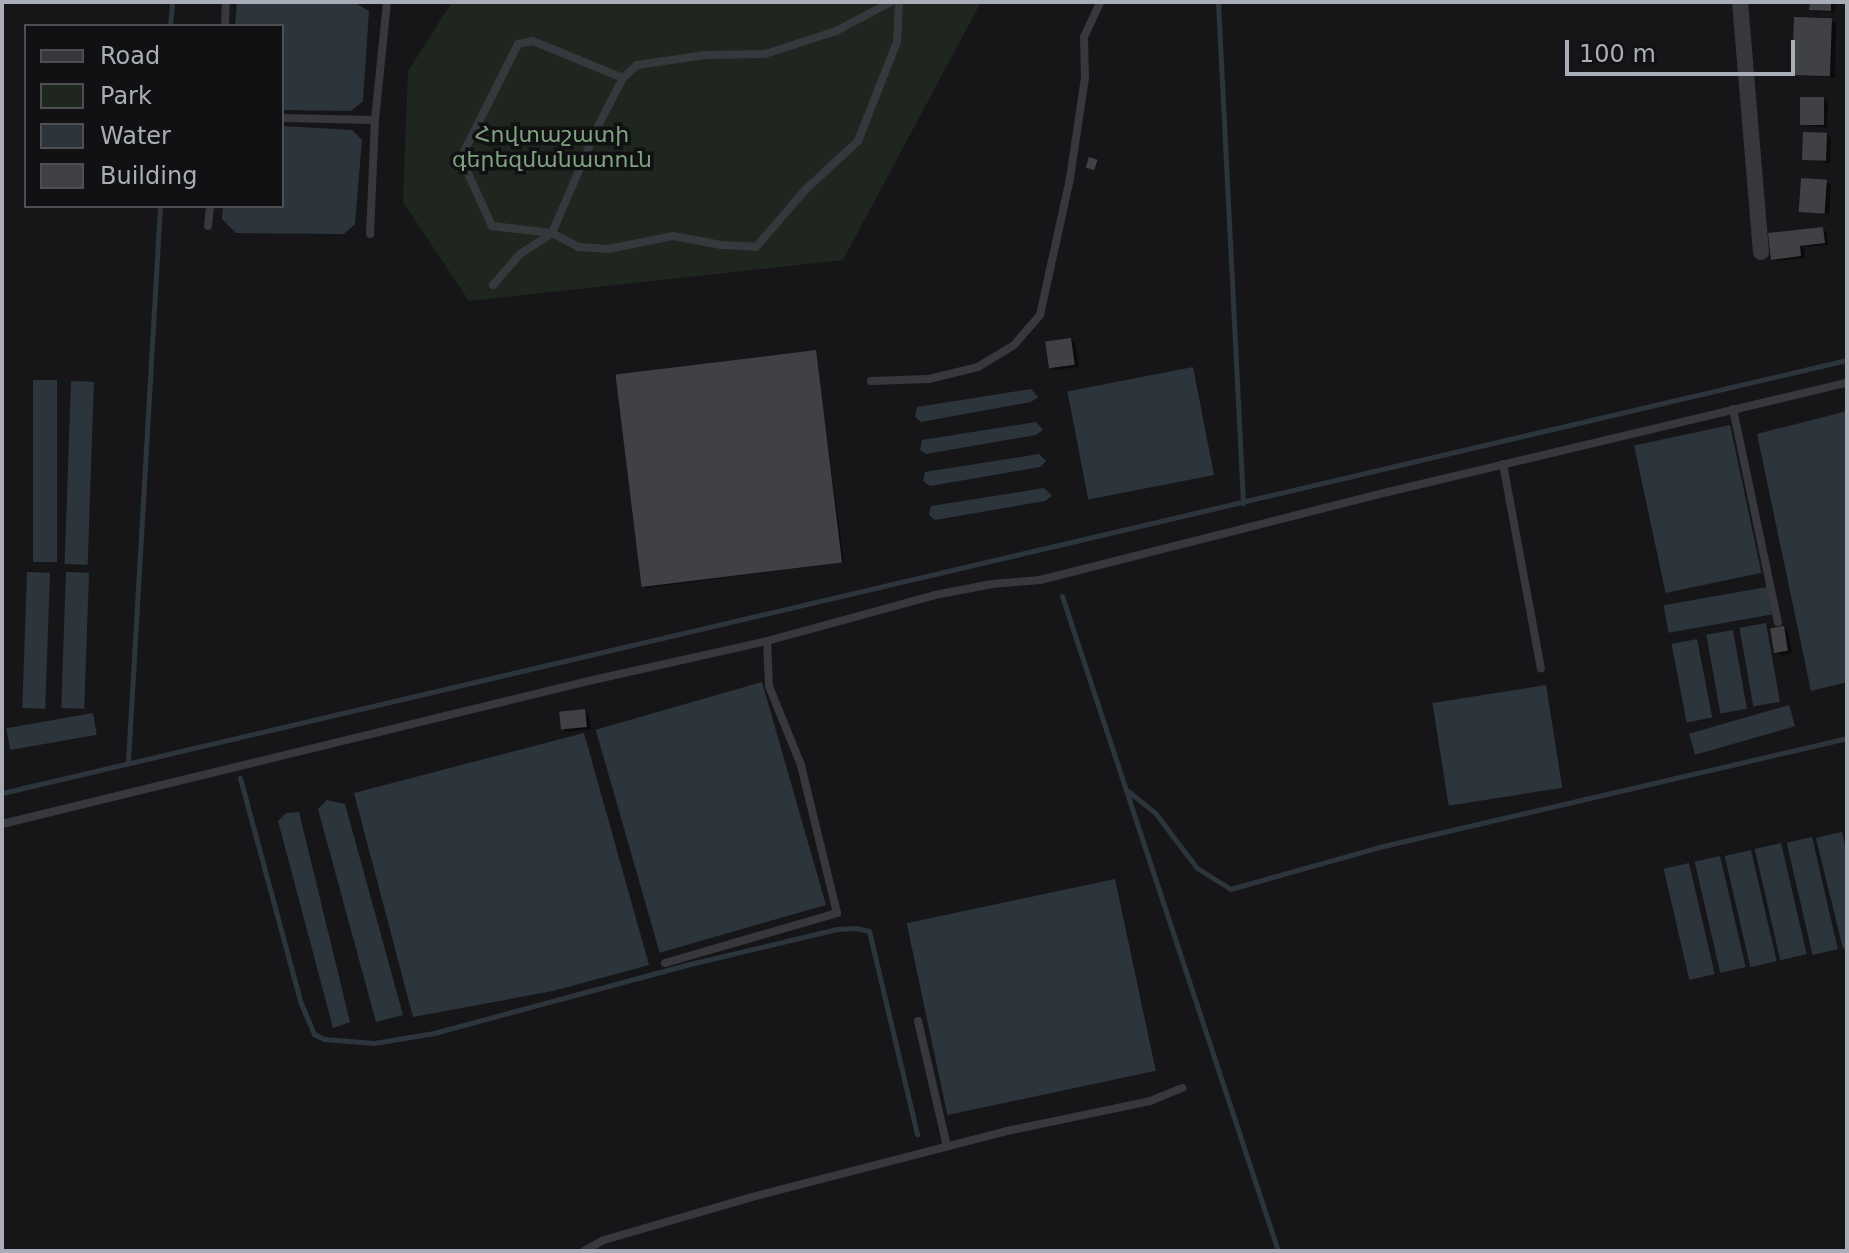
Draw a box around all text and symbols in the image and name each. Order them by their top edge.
legend [24,24,284,208]
scale bar [1569,24,1799,74]
text: 100 m [1579,40,1656,68]
text: Road [100,42,160,70]
text: Park [100,82,152,110]
park label: Հովտաշատի գերեզմանատուն [452,121,652,172]
text: Water [100,122,171,150]
text: Building [100,162,197,190]

